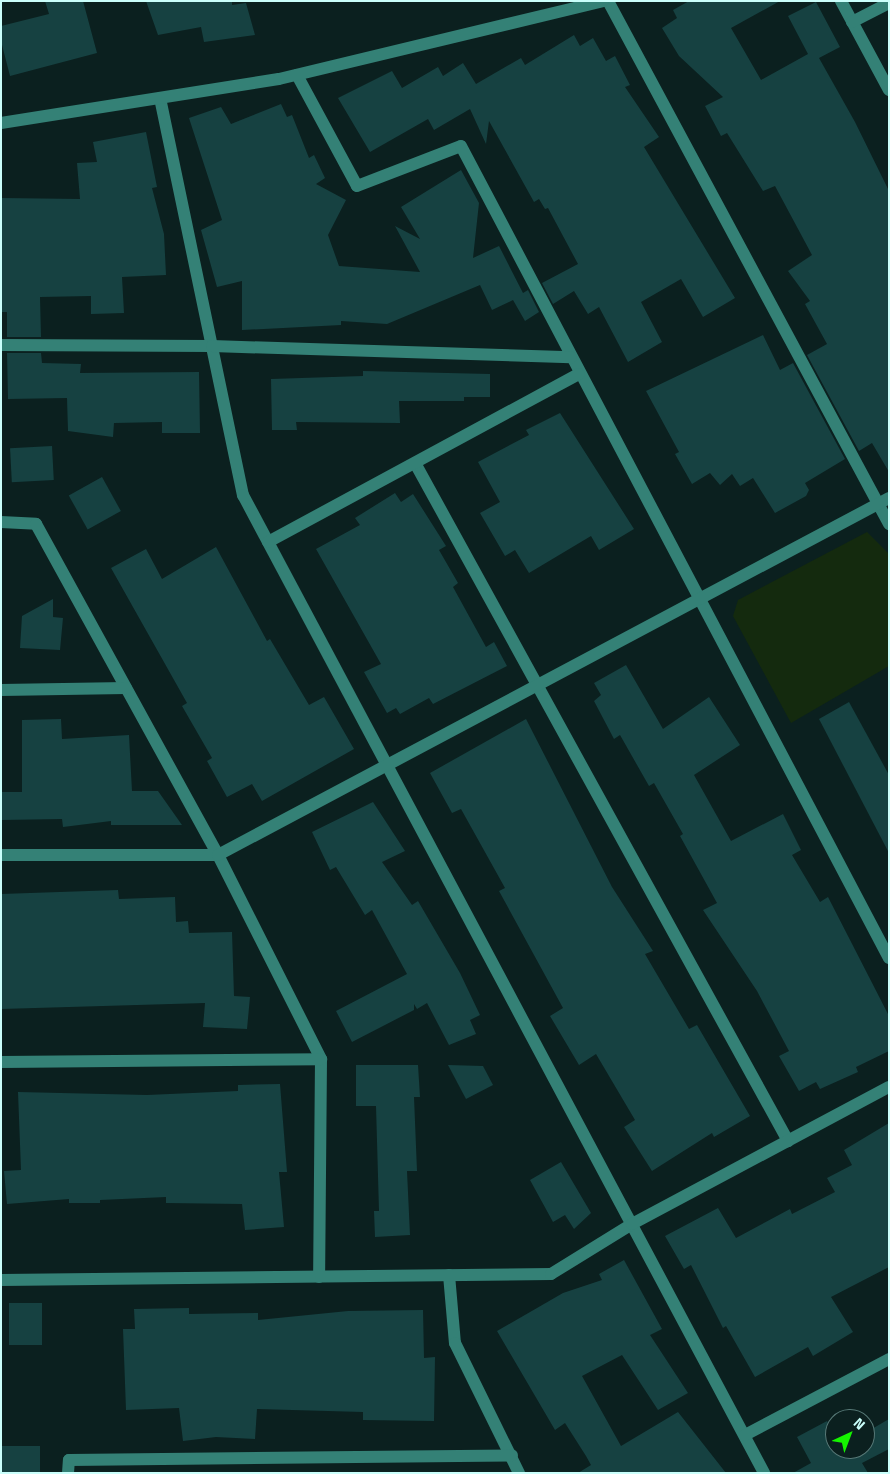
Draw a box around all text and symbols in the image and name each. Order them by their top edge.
north arrow [825,1409,875,1459]
text: N [849,1412,871,1434]

